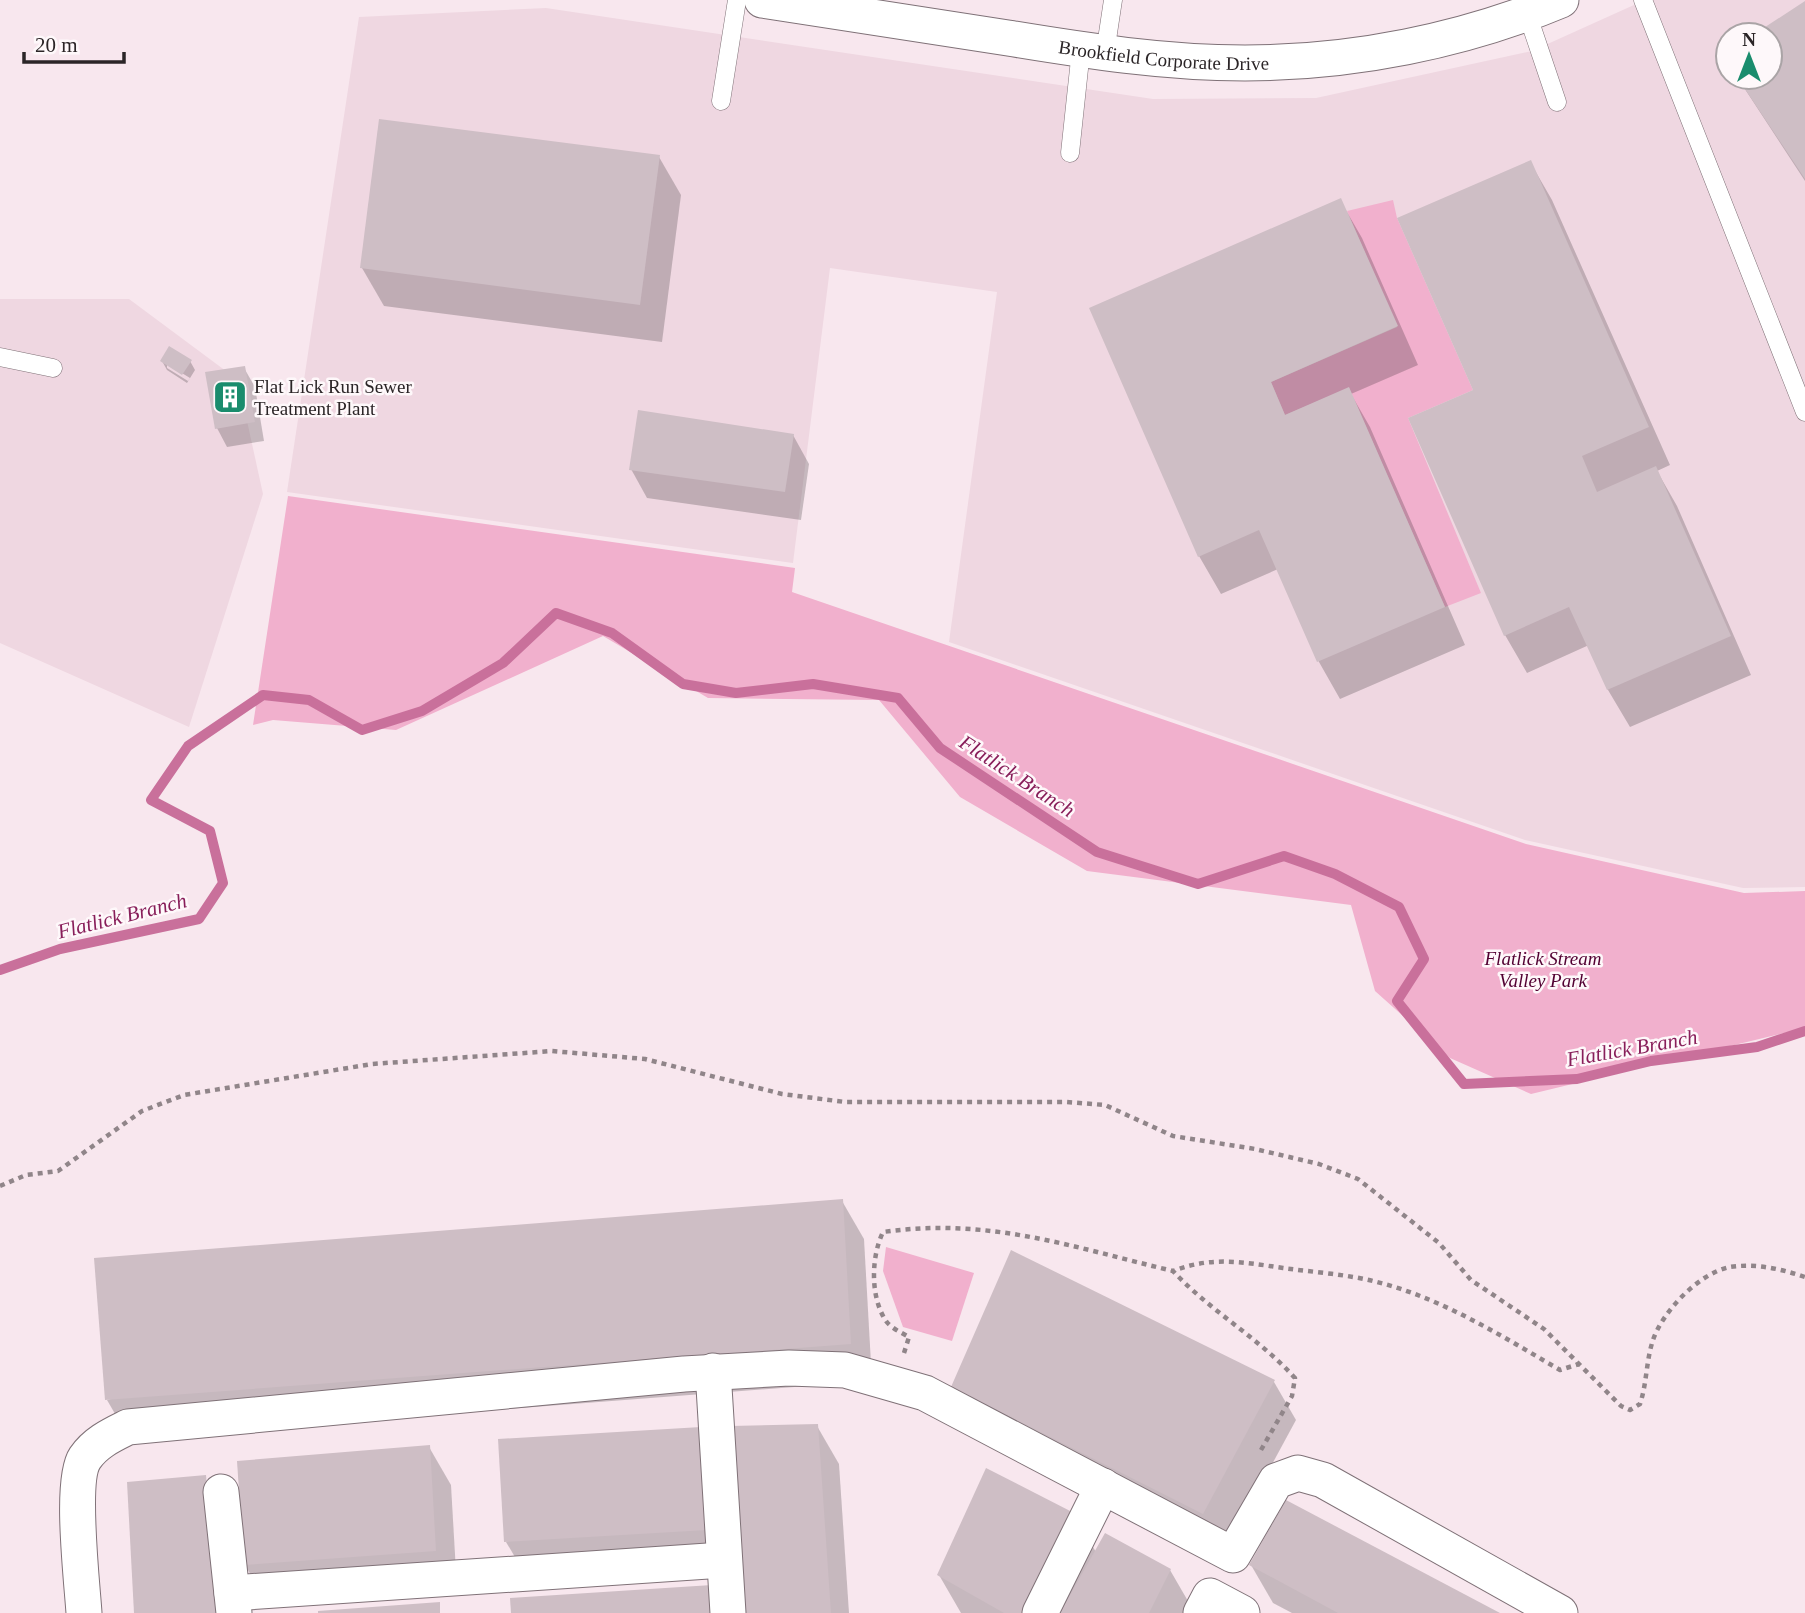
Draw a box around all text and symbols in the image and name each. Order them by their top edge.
scale bar [24,21,124,65]
north arrow [1714,21,1784,91]
text: N [1742,29,1756,50]
text: 20 m [35,33,78,57]
street label: Brookfield Corporate Drive [1057,36,1269,74]
place label: Flat Lick Run Sewer Treatment Plant [254,376,412,419]
building icon: Flat Lick Run Sewer Treatment Plant [211,378,249,416]
water label: Flatlick Branch [954,729,1079,822]
water label: Flatlick Branch [54,888,189,944]
park label: Flatlick Stream Valley Park [1484,948,1601,991]
water label: Flatlick Branch [1564,1025,1699,1071]

